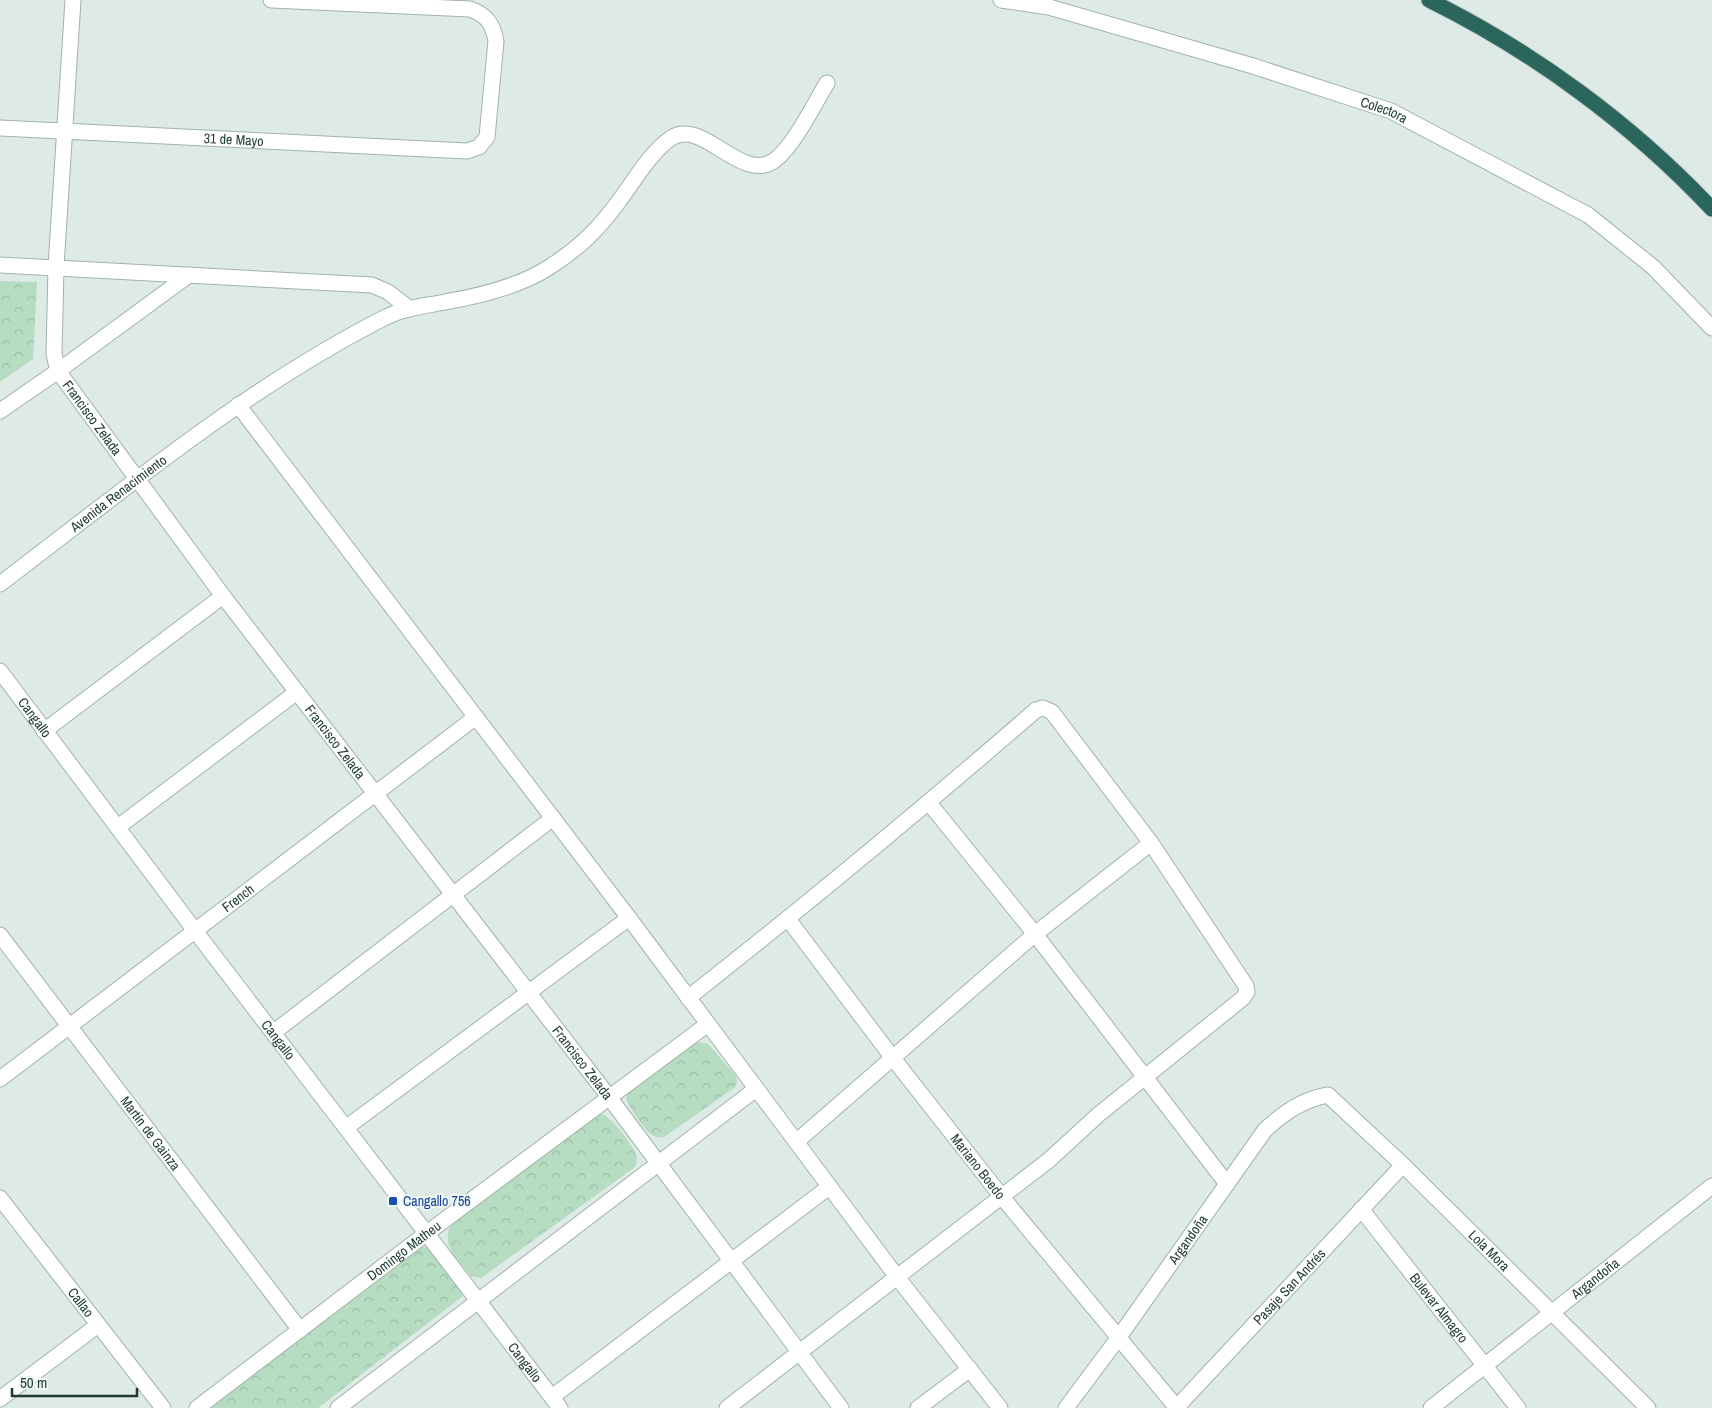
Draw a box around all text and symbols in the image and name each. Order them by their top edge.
street label: Colectora [1358,93,1411,127]
street label: 31 de Mayo [203,129,264,150]
street label: Francisco Zelada [59,377,126,459]
street label: Avenida Renacimiento [66,451,170,537]
street label: Cangallo [14,694,56,741]
street label: Francisco Zelada [301,701,370,783]
street label: French [218,880,258,916]
street label: Cangallo [257,1016,299,1063]
street label: Francisco Zelada [548,1022,617,1104]
street label: Martín de Gainza [117,1092,185,1175]
street label: Mariano Boedo [947,1130,1009,1203]
place label: Cangallo 756 [403,1192,471,1210]
marker: Cangallo 756 [387,1195,399,1207]
street label: Argandoña [1164,1211,1212,1268]
street label: Domingo Matheu [363,1217,444,1284]
street label: Lola Mora [1465,1226,1514,1275]
street label: Pasaje San Andrés [1249,1245,1329,1329]
street label: Argandoña [1567,1254,1623,1304]
street label: Bulevar Almagro [1406,1269,1472,1347]
street label: Callao [64,1284,98,1321]
street label: Cangallo [504,1339,546,1386]
scale bar [12,1366,138,1398]
text: 50 m [20,1372,47,1393]

